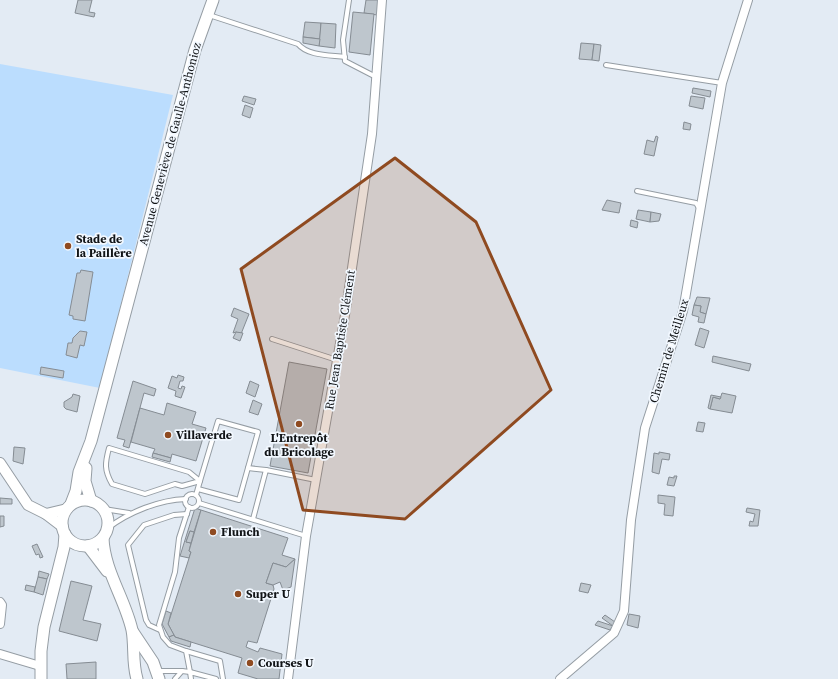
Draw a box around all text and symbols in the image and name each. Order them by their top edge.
street label: Avenue Geneviève de Gaulle-Anthonioz [135,40,205,247]
place label: Stade de la Paillère [76,231,132,261]
marker: Stade de la Paillère [63,241,73,251]
street label: Rue Jean Baptiste Clément [321,269,359,411]
street label: Chemin de Meilleux [646,296,693,405]
marker: L'Entrepôt du Bricolage [294,419,304,429]
place label: Villaverde [176,427,232,443]
marker: Villaverde [163,430,173,440]
place label: L'Entrepôt du Bricolage [264,430,334,460]
place label: Flunch [221,524,260,540]
marker: Flunch [208,527,218,537]
place label: Super U [246,586,290,602]
marker: Super U [233,589,243,599]
place label: Courses U [258,655,314,671]
marker: Courses U [245,658,255,668]

